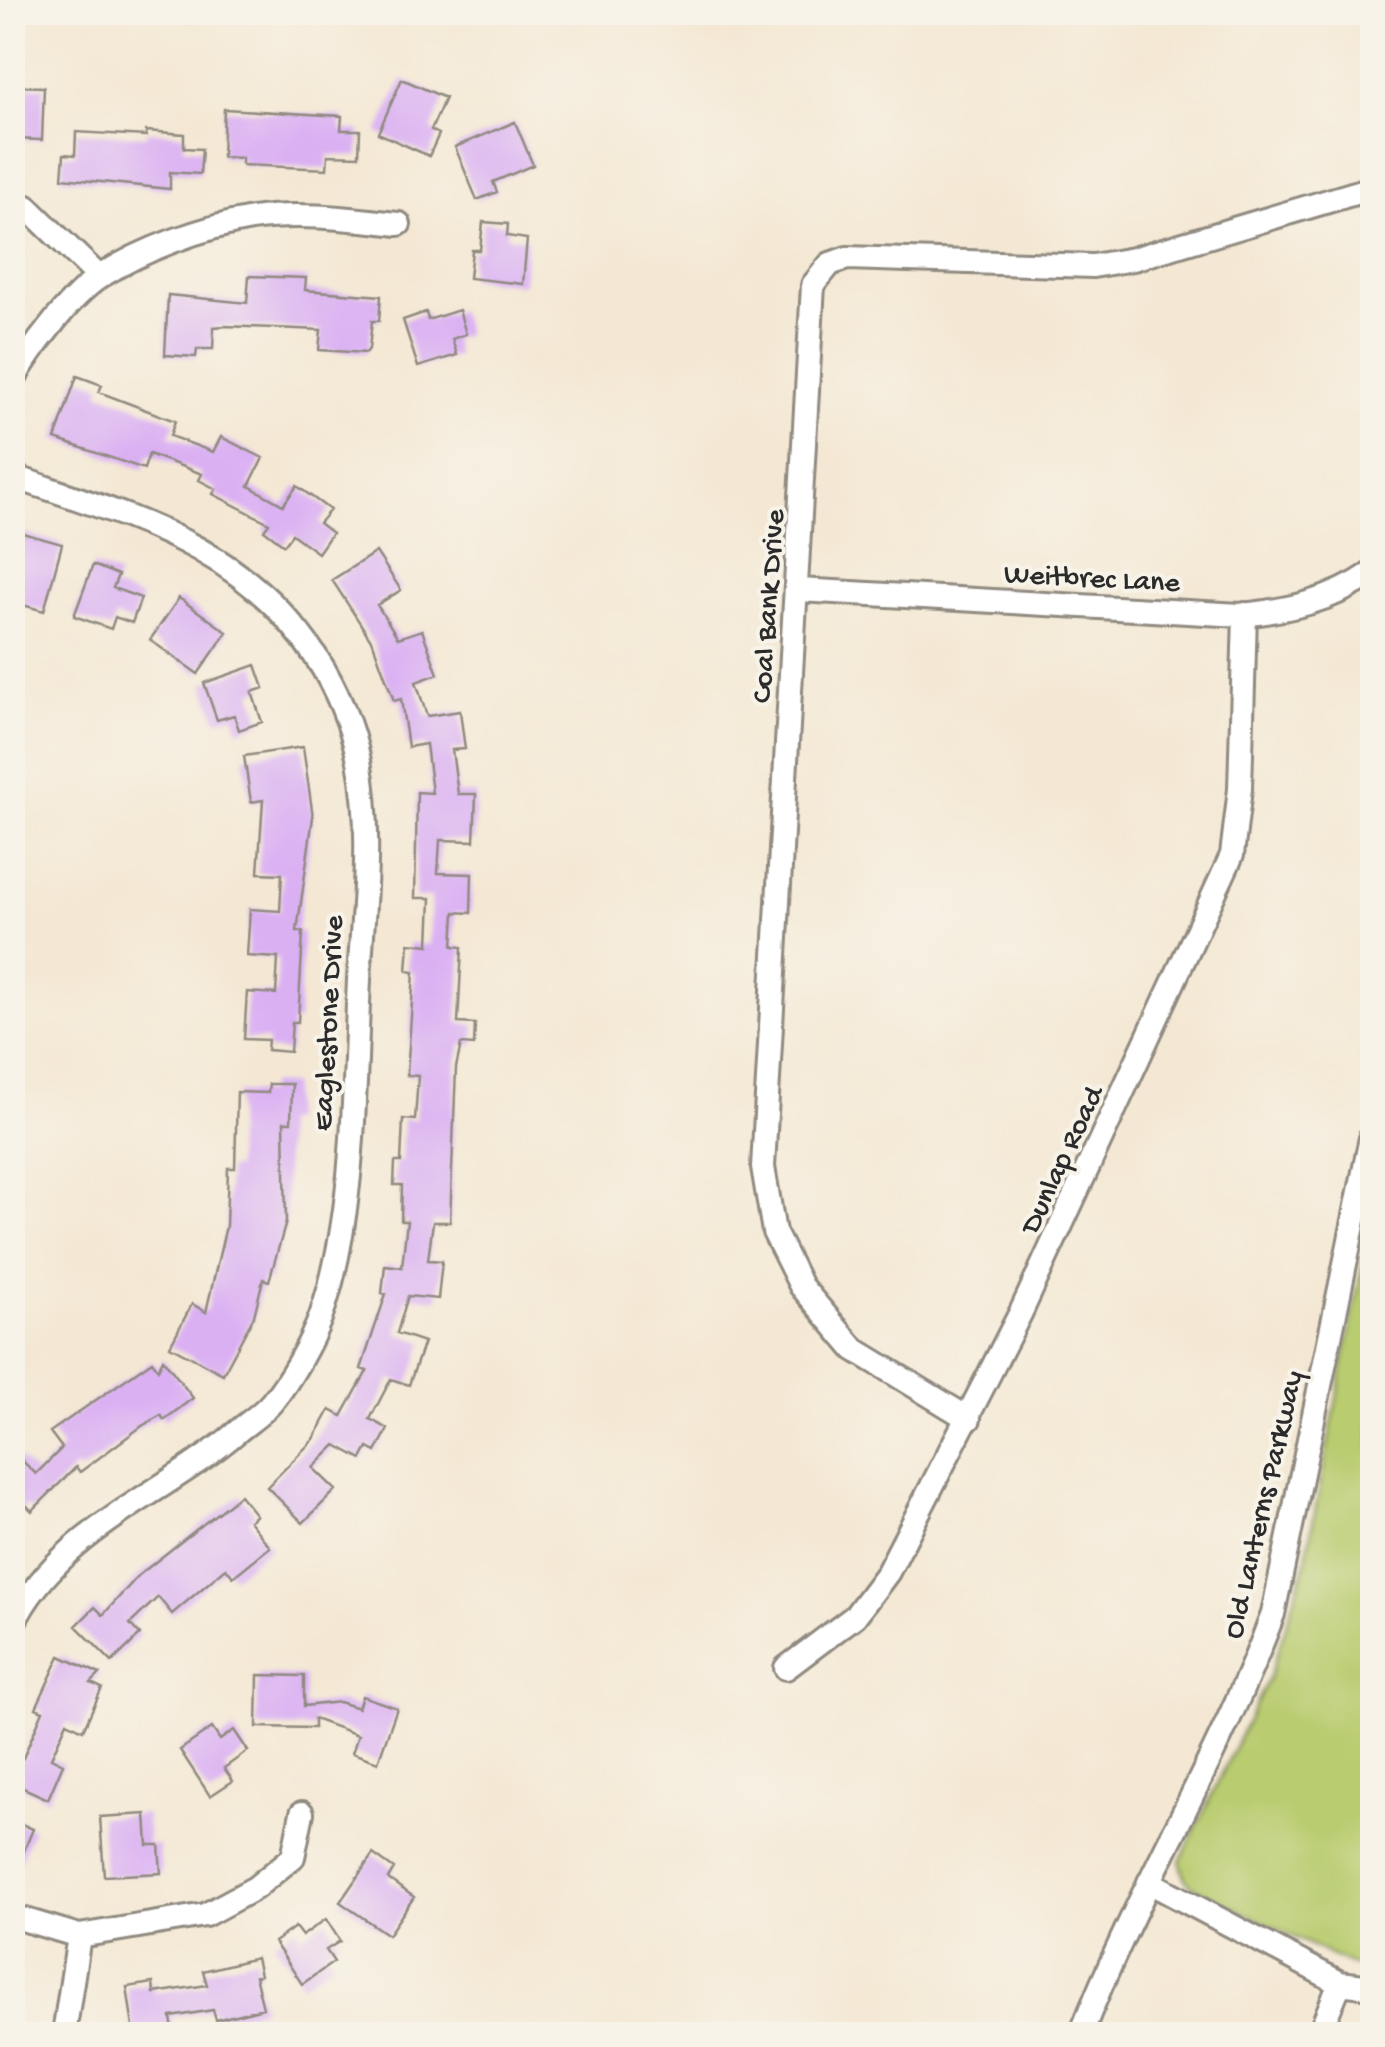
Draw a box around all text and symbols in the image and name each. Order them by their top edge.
street label: Coal Bank Drive [746,508,795,704]
street label: Weitbrec Lane [1003,558,1181,603]
street label: Eaglestone Drive [307,914,354,1132]
street label: Dunlap Road [1014,1079,1114,1242]
street label: Old Lanterns Parkway [1218,1367,1313,1642]

